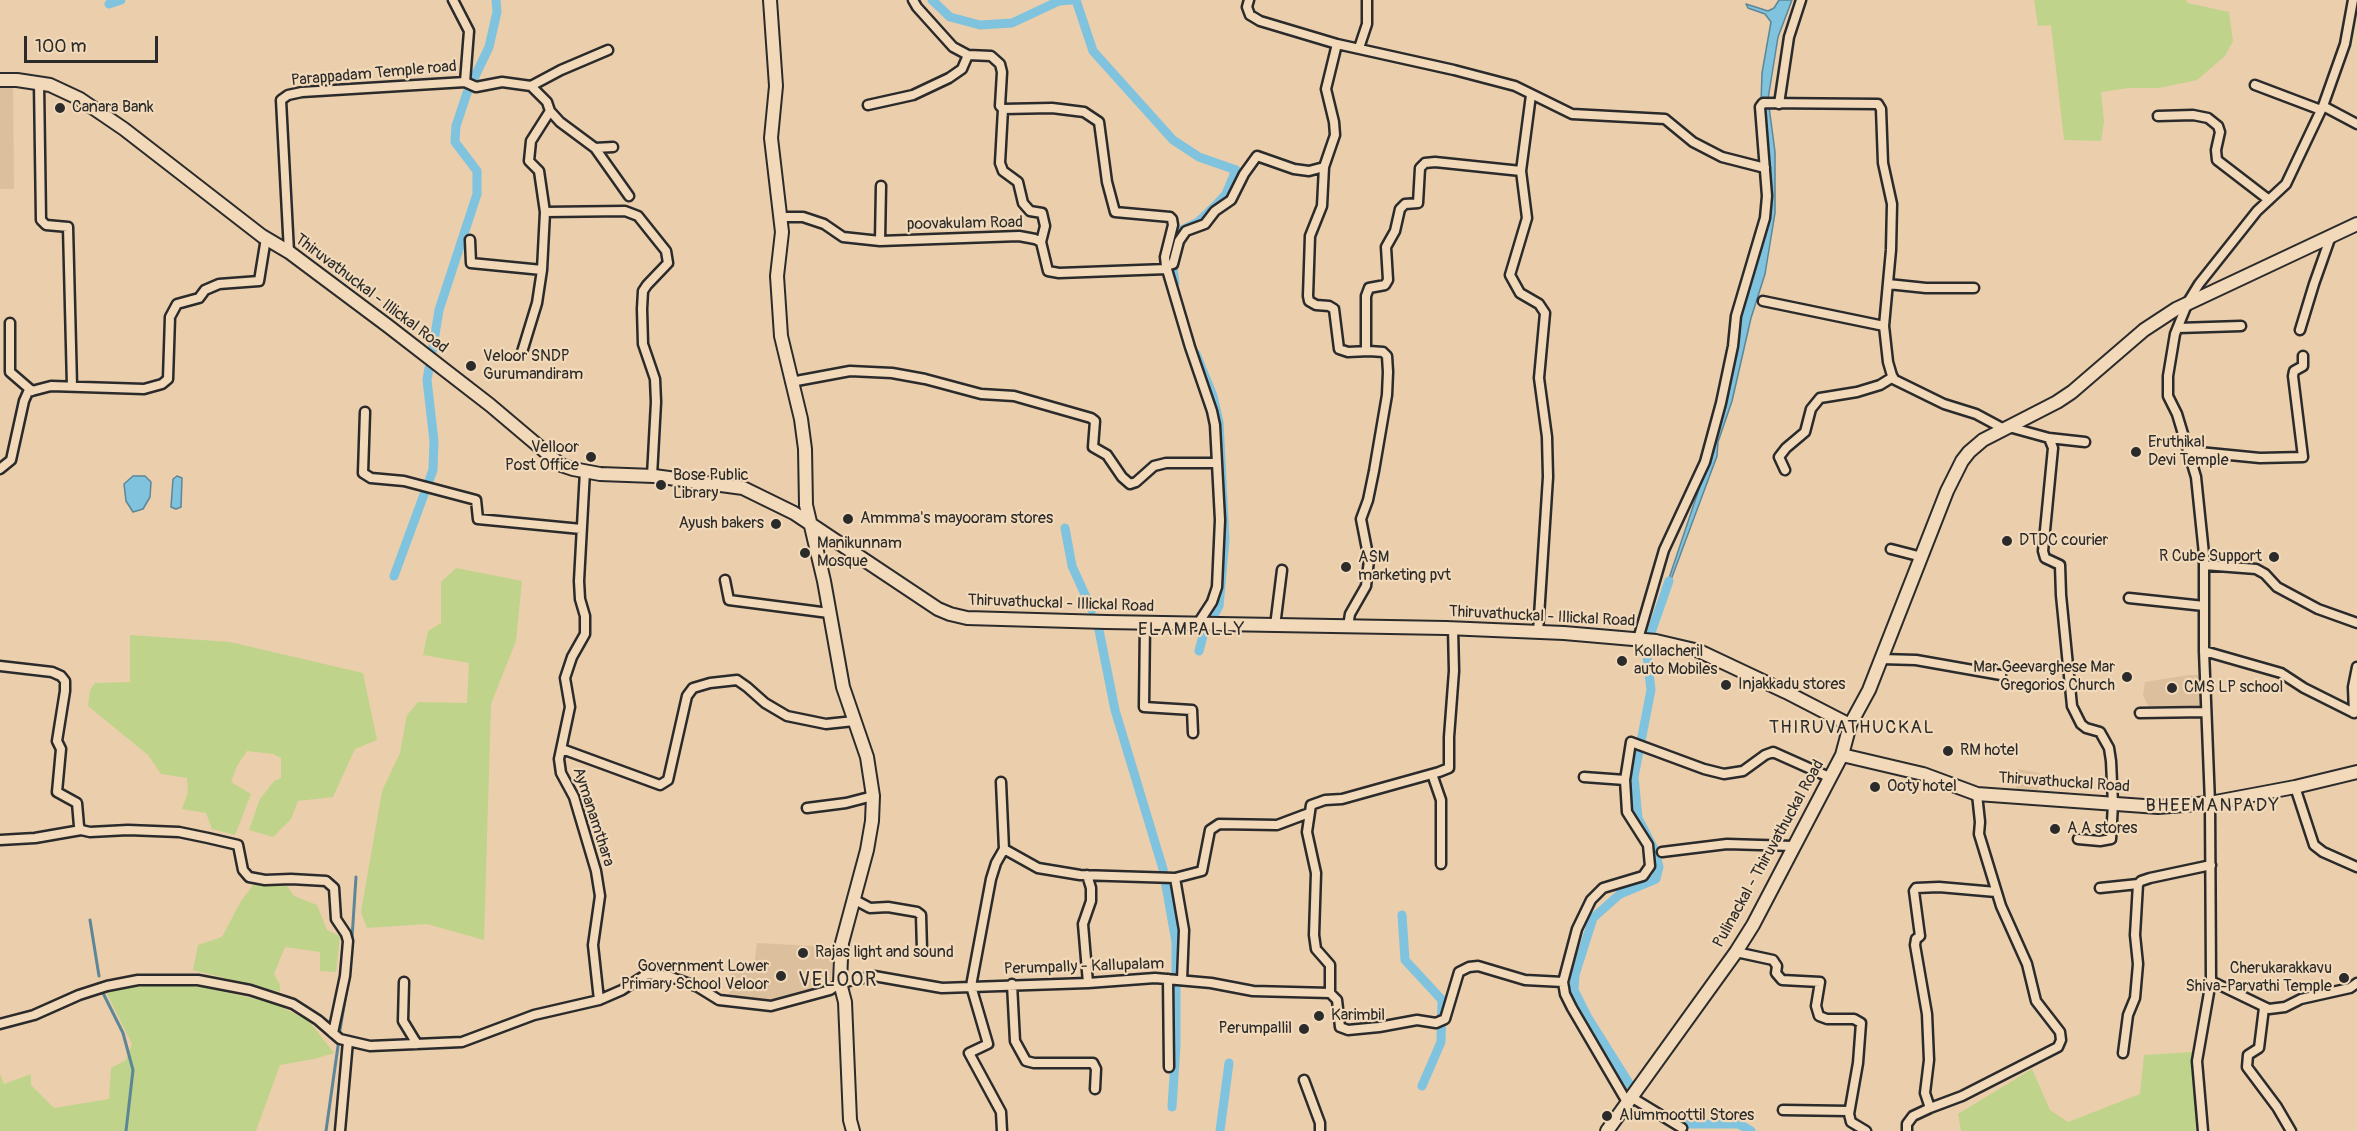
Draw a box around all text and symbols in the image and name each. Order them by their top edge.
scale bar [27,24,160,62]
text: 100 m [35,35,87,58]
street label: Parappadam Temple road [290,57,458,91]
place label: Canara Bank [72,98,154,118]
marker: Canara Bank [53,101,67,115]
street label: poovakulam Road [907,213,1023,235]
street label: Thiruvathuckal - Illickal Road [291,230,451,358]
place label: Veloor SNDP Gurumandiram [483,347,583,385]
marker: Veloor SNDP Gurumandiram [464,359,478,373]
place label: Eruthikal Devi Temple [2148,433,2229,471]
place label: Velloor Post Office [505,438,579,476]
marker: Eruthikal Devi Temple [2129,445,2143,459]
marker: Velloor Post Office [584,450,598,464]
place label: Bose Public Library [673,466,749,504]
marker: Bose Public Library [654,478,668,492]
place label: Ammma's mayooram stores [860,509,1053,529]
marker: Ammma's mayooram stores [841,512,855,526]
place label: Ayush bakers [679,514,764,534]
marker: Ayush bakers [769,517,783,531]
place label: DTDC courier [2019,531,2108,551]
place label: Manikunnam Mosque [817,534,902,572]
marker: DTDC courier [2000,534,2014,548]
marker: Manikunnam Mosque [798,546,812,560]
place label: R Cube Support [2159,547,2262,567]
place label: ASM marketing pvt [1358,548,1451,586]
marker: R Cube Support [2267,550,2281,564]
marker: ASM marketing pvt [1339,560,1353,574]
street label: Thiruvathuckal - Illickal Road [967,591,1155,617]
street label: Thiruvathuckal - Illickal Road [1448,603,1636,631]
district label: ELAMPALLY [1138,619,1246,641]
place label: Kollacheril auto Mobiles [1634,642,1717,680]
marker: Kollacheril auto Mobiles [1615,654,1629,668]
place label: Mar Geevarghese Mar Gregorios Church [1973,658,2115,696]
marker: Mar Geevarghese Mar Gregorios Church [2120,670,2134,684]
place label: Injakkadu stores [1738,675,1845,695]
marker: Injakkadu stores [1719,678,1733,692]
place label: CMS LP school [2184,678,2283,698]
marker: CMS LP school [2165,681,2179,695]
district label: THIRUVATHUCKAL [1769,717,1935,739]
place label: RM hotel [1960,741,2018,761]
marker: RM hotel [1941,744,1955,758]
street label: Pulinackal - Thiruvathuckal Road [1709,757,1829,951]
street label: Aymanamthara [568,765,618,869]
street label: Thiruvathuckal Road [1998,769,2130,797]
place label: Ooty hotel [1887,777,1957,797]
marker: Ooty hotel [1868,780,1882,794]
district label: BHEEMANPADY [2146,795,2280,817]
place label: A A stores [2067,819,2137,839]
marker: A A stores [2048,822,2062,836]
place label: Rajas light and sound [815,943,954,963]
marker: Rajas light and sound [796,946,810,960]
street label: Perumpally - Kallupalam [1003,955,1165,979]
place label: Government Lower Primary School Veloor [621,957,769,995]
place label: Cherukarakkavu Shiva-Parvathi Temple [2186,959,2332,997]
marker: Government Lower Primary School Veloor [774,969,788,983]
district label: VELOOR [798,969,878,993]
marker: Cherukarakkavu Shiva-Parvathi Temple [2337,971,2351,985]
place label: Karimbil [1331,1006,1385,1026]
marker: Karimbil [1312,1009,1326,1023]
place label: Perumpallil [1219,1019,1292,1039]
marker: Perumpallil [1297,1022,1311,1036]
place label: Alummoottil Stores [1619,1106,1754,1126]
marker: Alummoottil Stores [1600,1109,1614,1123]

